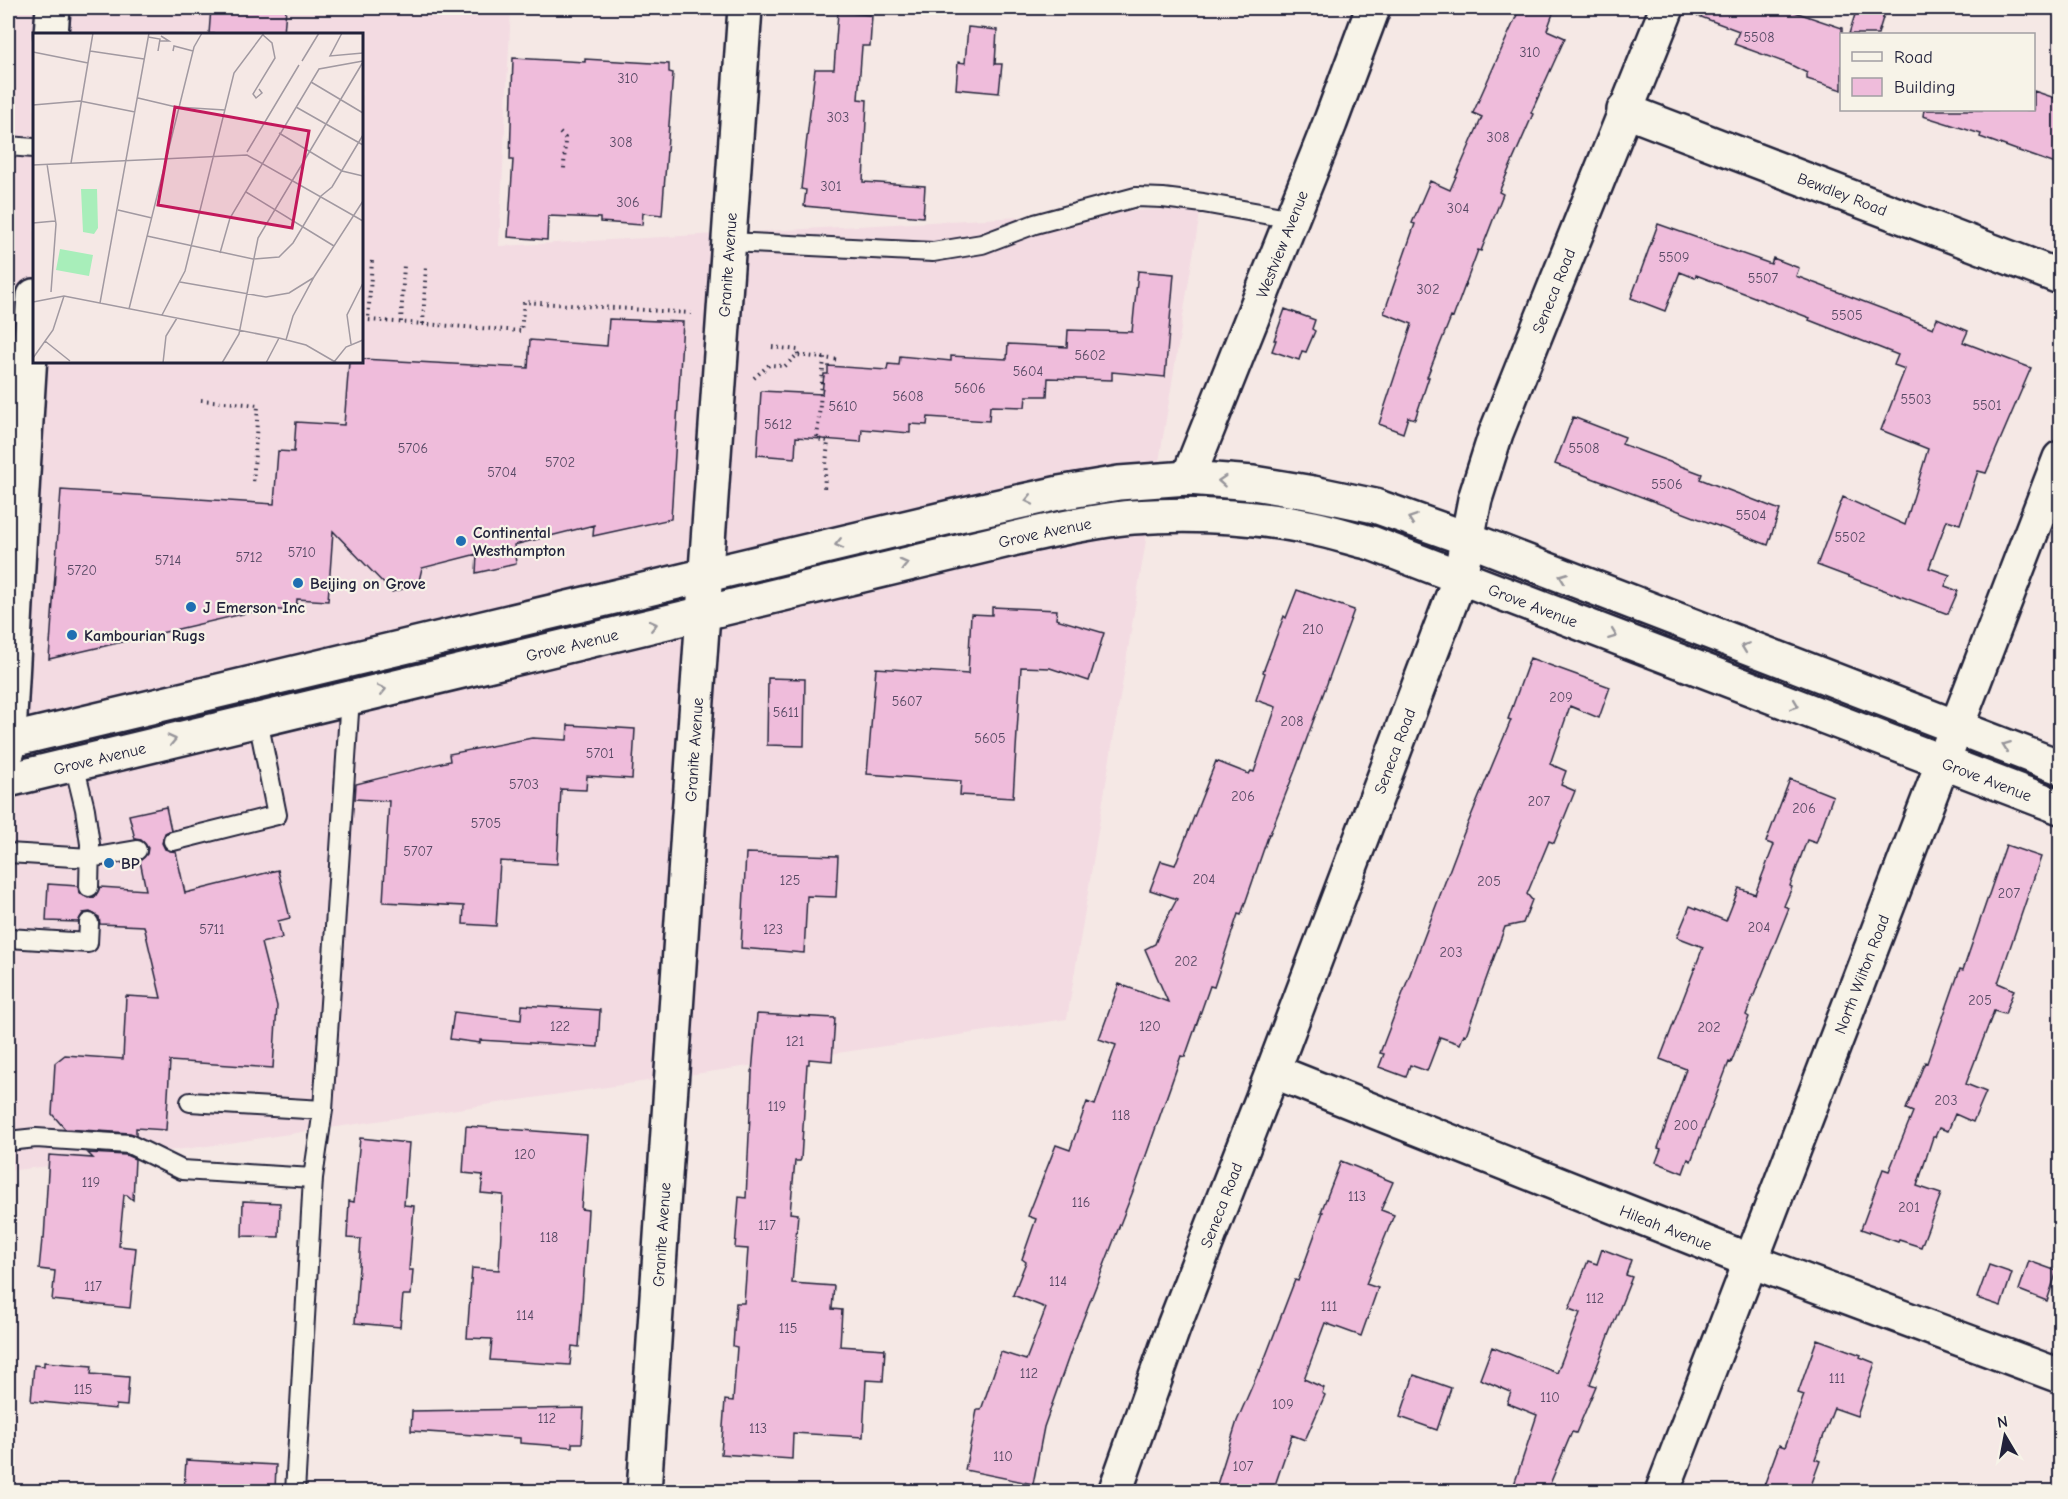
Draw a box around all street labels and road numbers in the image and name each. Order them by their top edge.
street label: Bewdley Road [1795,169,1889,220]
street label: Westview Avenue [1253,188,1312,301]
street label: Granite Avenue [716,212,741,318]
street label: Seneca Road [1529,246,1579,336]
street label: Grove Avenue [997,515,1093,552]
street label: Grove Avenue [1485,581,1580,631]
street label: Grove Avenue [524,626,620,665]
street label: Granite Avenue [682,697,707,803]
street label: Seneca Road [1371,706,1419,796]
street label: Grove Avenue [52,739,148,779]
street label: Grove Avenue [1939,755,2034,805]
street label: North Wilton Road [1831,912,1893,1037]
street label: Seneca Road [1197,1160,1247,1250]
street label: Granite Avenue [650,1182,675,1287]
street label: Hileah Avenue [1617,1202,1714,1255]

